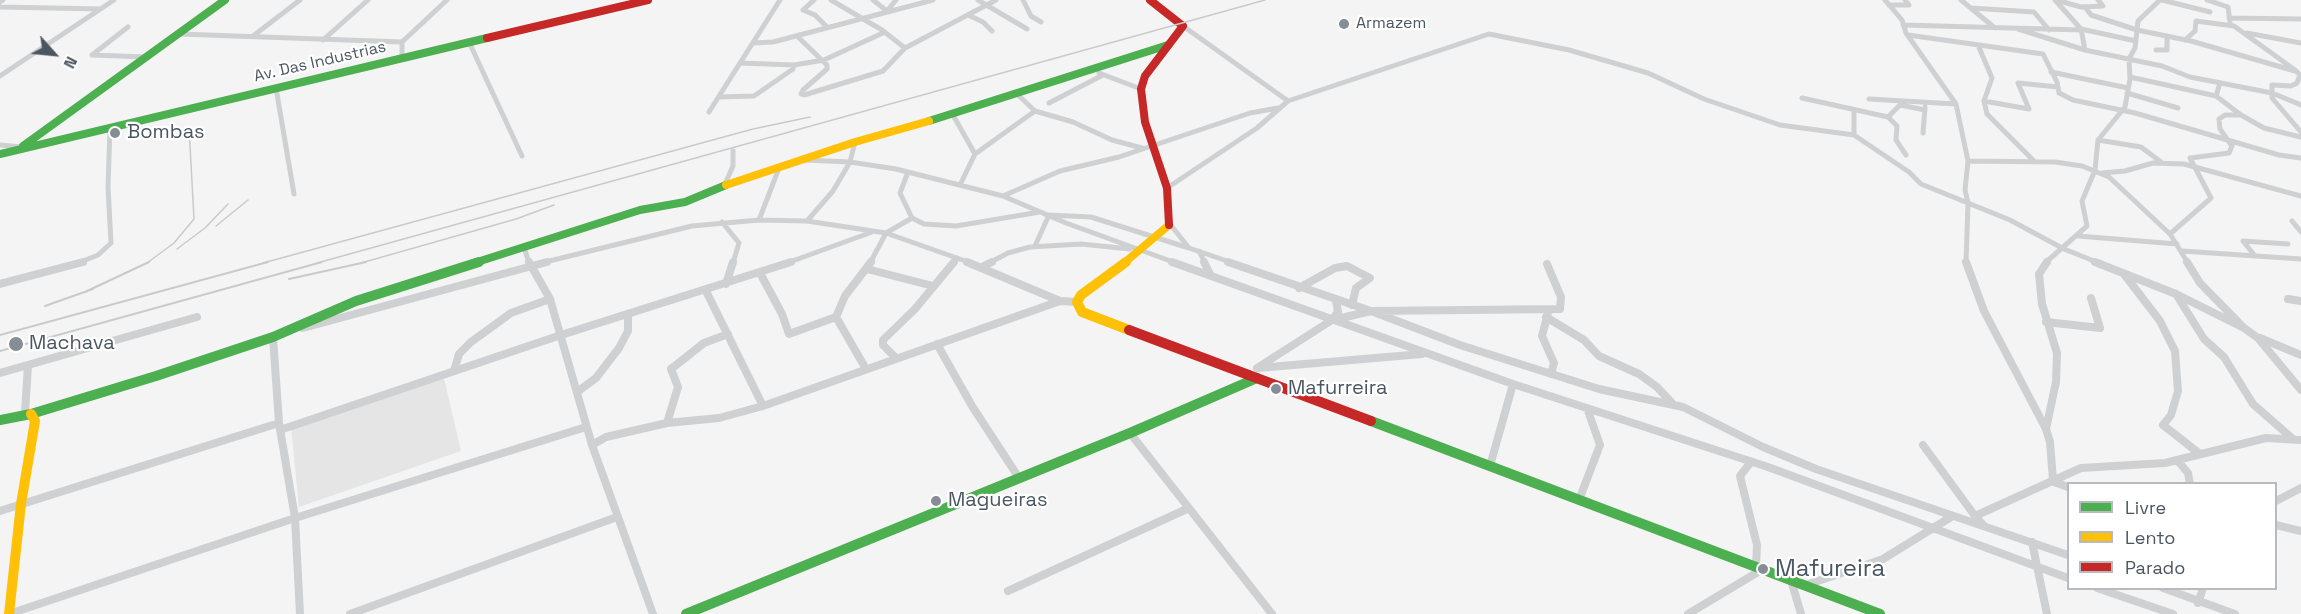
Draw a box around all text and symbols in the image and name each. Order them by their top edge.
place label: Armazem [1356,14,1426,34]
marker: Armazem [1337,17,1351,31]
north arrow [24,24,84,84]
street label: Av. Das Industrias [252,37,388,87]
text: N [59,53,82,72]
place label: Bombas [127,121,205,145]
marker: Bombas [108,126,122,140]
place label: Machava [29,332,115,356]
marker: Machava [7,335,25,353]
place label: Mafurreira [1288,377,1387,401]
marker: Mafurreira [1269,382,1283,396]
legend [2067,482,2277,590]
place label: Magueiras [948,489,1048,513]
marker: Magueiras [929,494,943,508]
text: Livre [2125,496,2166,519]
text: Lento [2125,526,2175,549]
place label: Mafureira [1775,555,1885,583]
text: Parado [2125,556,2185,579]
marker: Mafureira [1756,562,1770,576]

